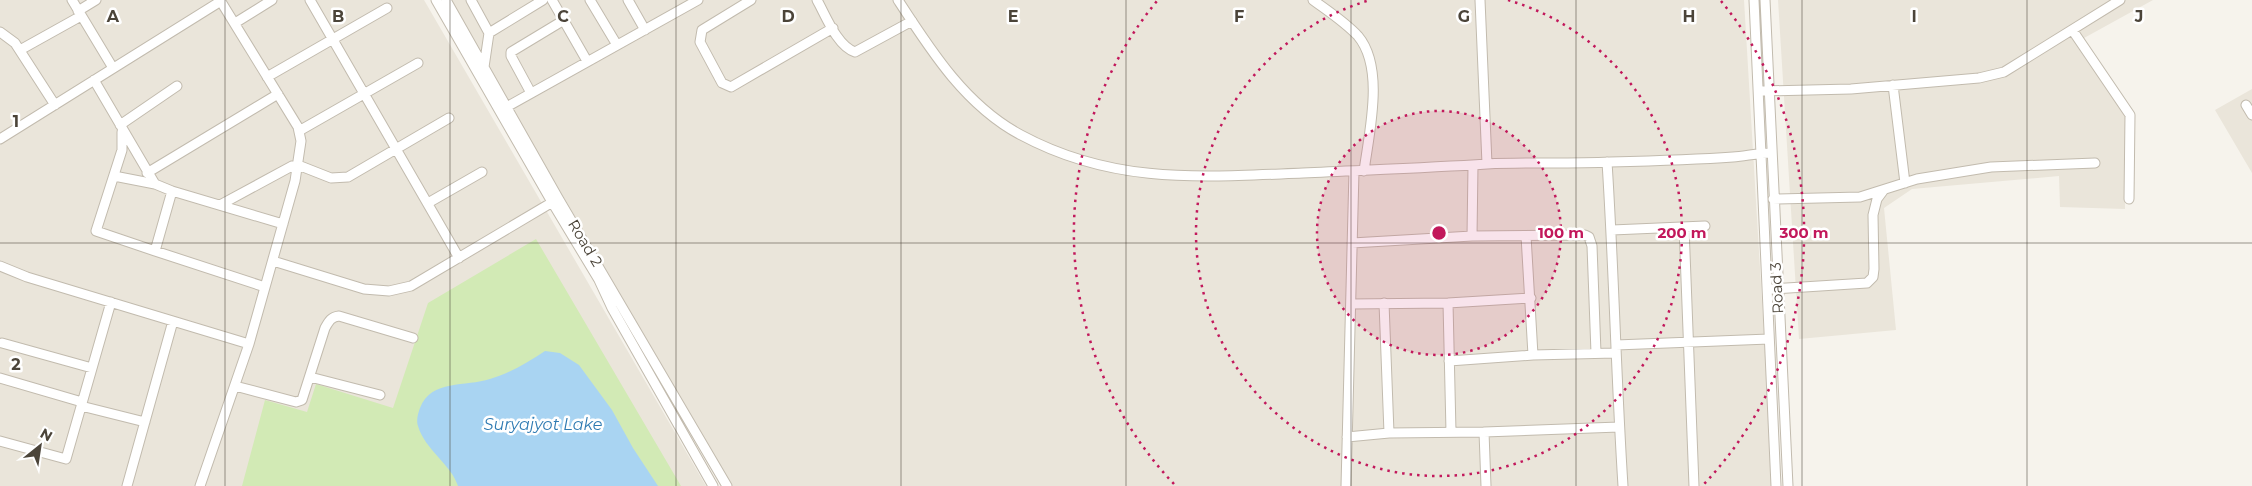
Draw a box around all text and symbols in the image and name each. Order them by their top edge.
text: A [106,7,120,26]
text: B [332,7,344,26]
text: C [557,7,569,26]
text: D [781,7,795,26]
text: E [1008,7,1018,26]
text: F [1234,7,1244,26]
text: G [1458,7,1470,26]
text: H [1683,7,1695,26]
text: I [1911,7,1917,26]
text: J [2134,7,2143,26]
text: 1 [13,112,19,131]
street label: Road 2 [564,216,607,270]
text: 100 m [1538,223,1584,242]
text: 200 m [1657,223,1707,242]
text: 300 m [1778,223,1829,242]
centre of rings [1430,224,1448,242]
street label: Road 3 [1766,262,1787,314]
text: 2 [11,355,21,374]
water label: Suryajyot Lake [484,415,602,434]
north arrow [15,421,65,471]
text: N [37,424,56,445]

